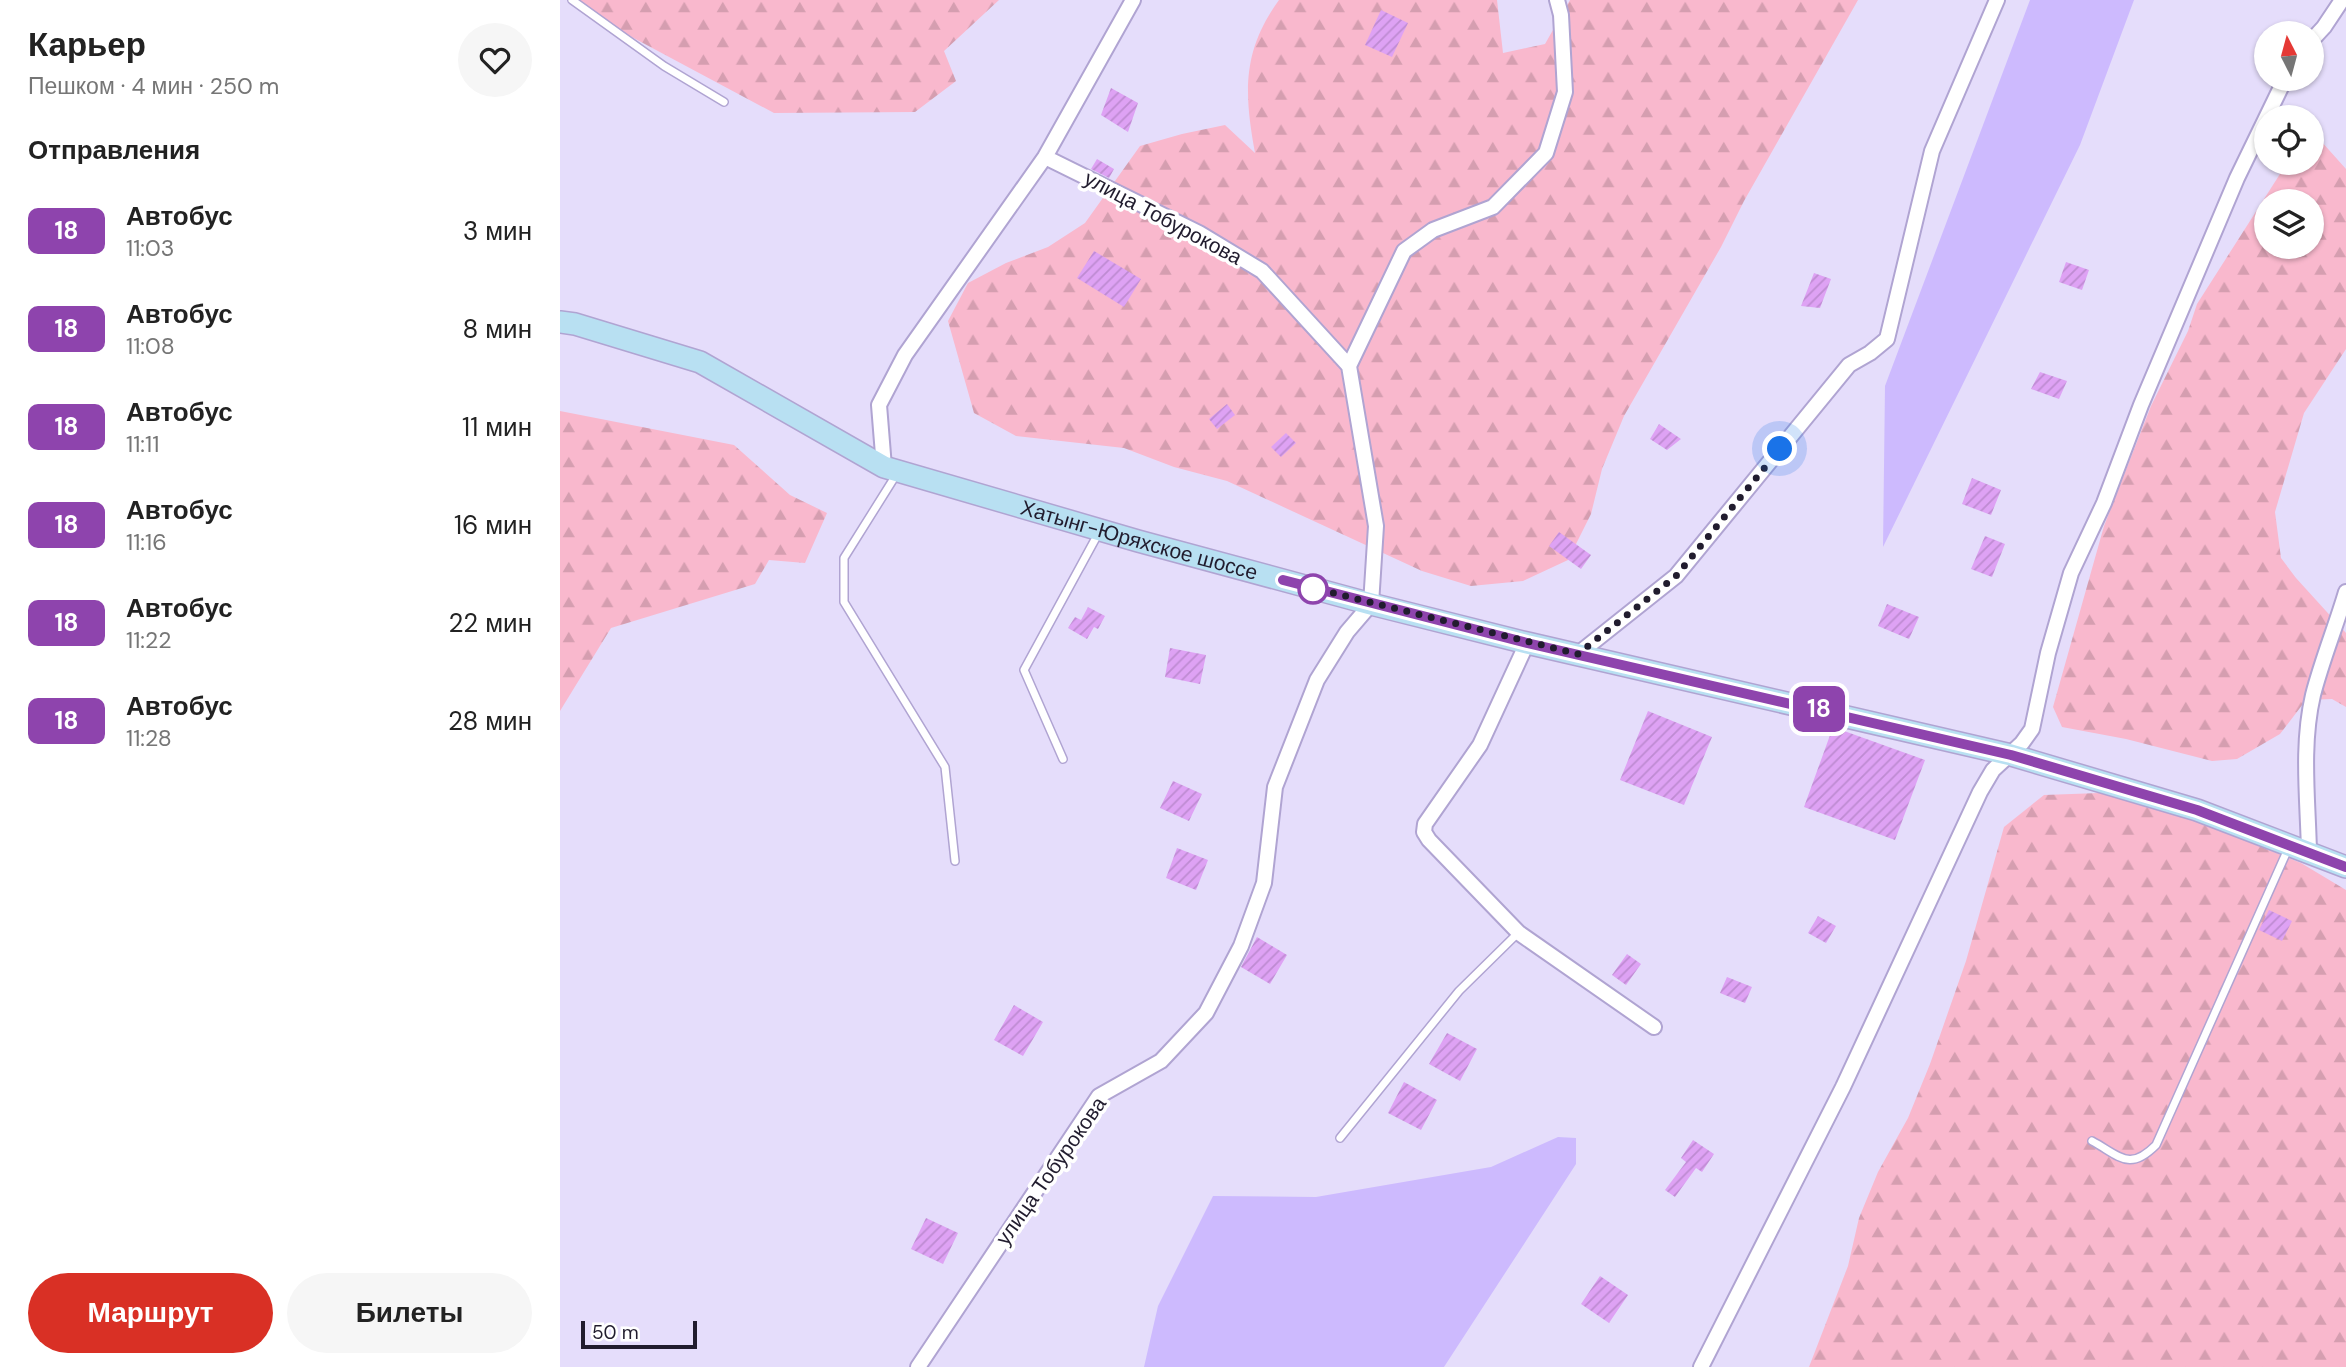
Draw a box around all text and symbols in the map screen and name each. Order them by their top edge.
north arrow [2254,21,2324,91]
map controls [2254,21,2324,259]
text: Карьер [28,23,146,66]
button: heart [458,23,532,97]
text: Пешком · 4 мин · 250 m [28,71,279,101]
button: locate [2254,105,2324,175]
text: Отправления [28,133,200,167]
street label: улица Тобурокова [1079,165,1247,272]
button: layers [2254,189,2324,259]
text: Автобус [126,199,233,233]
text: 3 мин [463,214,532,248]
text: 18 [55,215,78,246]
text: 11:03 [126,233,174,263]
text: Автобус [126,297,233,331]
text: 8 мин [463,312,532,346]
text: 18 [55,313,78,344]
text: 11:08 [126,331,175,361]
text: Автобус [126,395,233,429]
text: 11 мин [462,410,532,444]
text: 18 [55,411,78,442]
text: 11:11 [126,429,159,459]
your location [1762,431,1797,466]
text: Автобус [126,493,233,527]
street label: Хатынг-Юряхское шоссе [1017,494,1261,587]
text: 16 мин [454,508,532,542]
text: 18 [55,509,78,540]
text: 11:16 [126,527,167,557]
unlabelled marker [1298,574,1328,604]
text: Автобус [126,591,233,625]
text: 22 мин [448,606,532,640]
text: 18 [55,607,78,638]
text: 11:22 [126,625,172,655]
line badge: 18 [1788,686,1850,732]
text: Автобус [126,689,233,723]
text: 18 [1807,693,1831,724]
text: 28 мин [448,704,532,738]
text: 18 [55,705,78,736]
text: 11:28 [126,723,172,753]
street label: улица Тобурокова [989,1091,1113,1251]
button: Маршрут [28,1273,273,1353]
button: Билеты [287,1273,532,1353]
scale bar [581,1318,696,1350]
text: 50 m [592,1320,639,1345]

